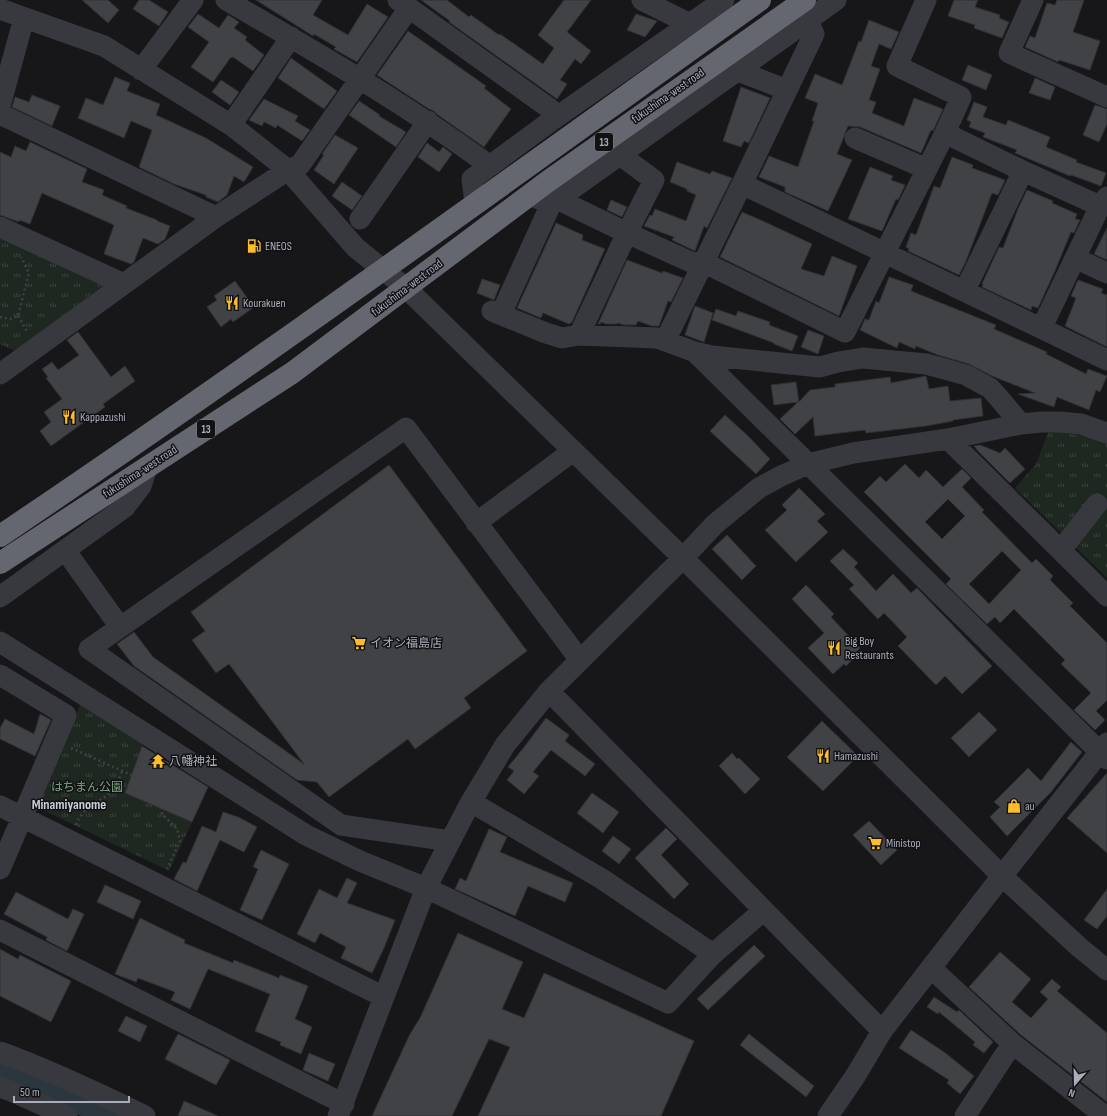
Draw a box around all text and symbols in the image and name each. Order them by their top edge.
street label: fukushima-west road [629,65,707,127]
road number: 13 [595,133,613,151]
fuel station icon: ENEOS [246,238,262,254]
place label: ENEOS [265,239,292,254]
street label: fukushima-west road [368,256,446,320]
restaurant icon: Kourakuen [224,295,240,311]
place label: Kourakuen [243,296,286,311]
restaurant icon: Kappazushi [61,409,77,425]
place label: Kappazushi [80,410,126,425]
road number: 13 [197,420,215,438]
street label: fukushima-west road [100,442,180,502]
place label: Big Boy Restaurants [845,634,894,663]
supermarket icon: イオン福島店 [351,635,367,651]
place label: イオン福島店 [370,636,442,651]
restaurant icon: Big Boy Restaurants [826,640,842,656]
restaurant icon: Hamazushi [815,748,831,764]
place label: Hamazushi [834,749,878,764]
temple icon: 八幡神社 [150,753,166,769]
place label: 八幡神社 [169,754,217,769]
park label: はちまん公園 [51,780,123,795]
district label: Minamiyanome [32,796,106,813]
shop icon: au [1006,798,1022,814]
place label: au [1025,799,1035,814]
supermarket icon: Ministop [867,835,883,851]
place label: Ministop [886,836,921,851]
north arrow [1055,1064,1095,1104]
scale bar [14,1078,129,1104]
text: 50 m [20,1085,40,1100]
text: N [1067,1086,1077,1100]

